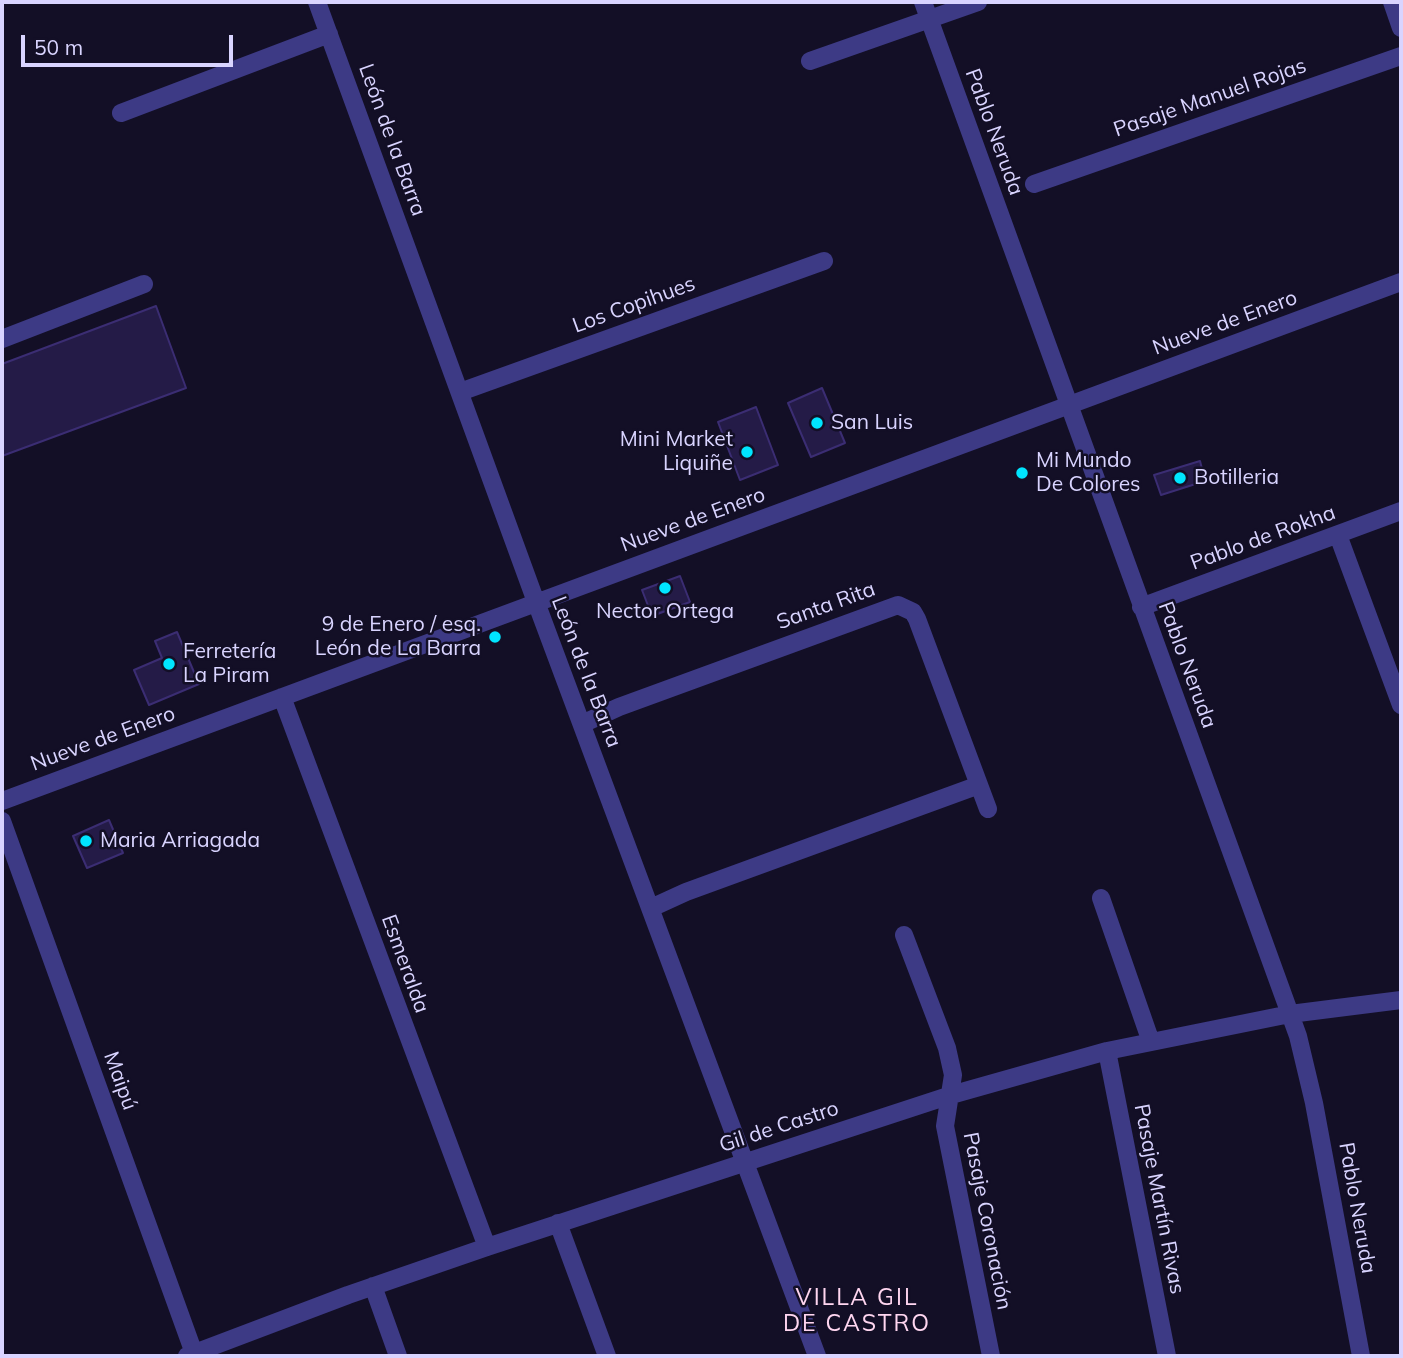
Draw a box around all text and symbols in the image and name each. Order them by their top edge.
scale bar [24,21,236,65]
text: 50 m [34,34,83,60]
street label: Pasaje Manuel Rojas [1110,53,1310,143]
street label: León de la Barra [353,61,431,219]
street label: Pablo Neruda [959,65,1029,199]
street label: Los Copihues [569,271,699,339]
street label: Nueve de Enero [1149,285,1301,361]
place label: San Luis [831,410,913,436]
marker: San Luis [809,415,825,431]
place label: Mini Market Liquiñe [620,427,733,477]
marker: Mini Market Liquiñe [739,444,755,460]
place label: Mi Mundo De Colores [1036,448,1141,498]
marker: Mi Mundo De Colores [1014,465,1030,481]
place label: Botilleria [1194,465,1279,491]
marker: Botilleria [1172,470,1188,486]
street label: Nueve de Enero [617,482,769,558]
street label: Pablo de Rokha [1187,500,1339,576]
street label: Santa Rita [773,577,879,635]
marker: Nector Ortega [657,580,673,596]
street label: León de la Barra [546,593,626,751]
street label: Pablo Neruda [1152,598,1222,732]
place label: Nector Ortega [596,599,734,625]
place label: 9 de Enero / esq. León de La Barra [315,612,481,662]
marker: 9 de Enero / esq. León de La Barra [487,629,503,645]
place label: Ferretería La Piram [183,639,276,689]
marker: Ferretería La Piram [161,656,177,672]
street label: Nueve de Enero [27,701,179,777]
place label: Maria Arriagada [100,828,260,854]
marker: Maria Arriagada [78,833,94,849]
street label: Esmeralda [376,911,434,1017]
street label: Maipú [98,1048,142,1114]
street label: Gil de Castro [716,1096,842,1158]
street label: Pasaje Martín Rivas [1128,1102,1190,1296]
street label: Pasaje Coronación [957,1130,1017,1312]
street label: Pablo Neruda [1333,1140,1381,1276]
district label: VILLA GIL DE CASTRO [784,1284,930,1338]

